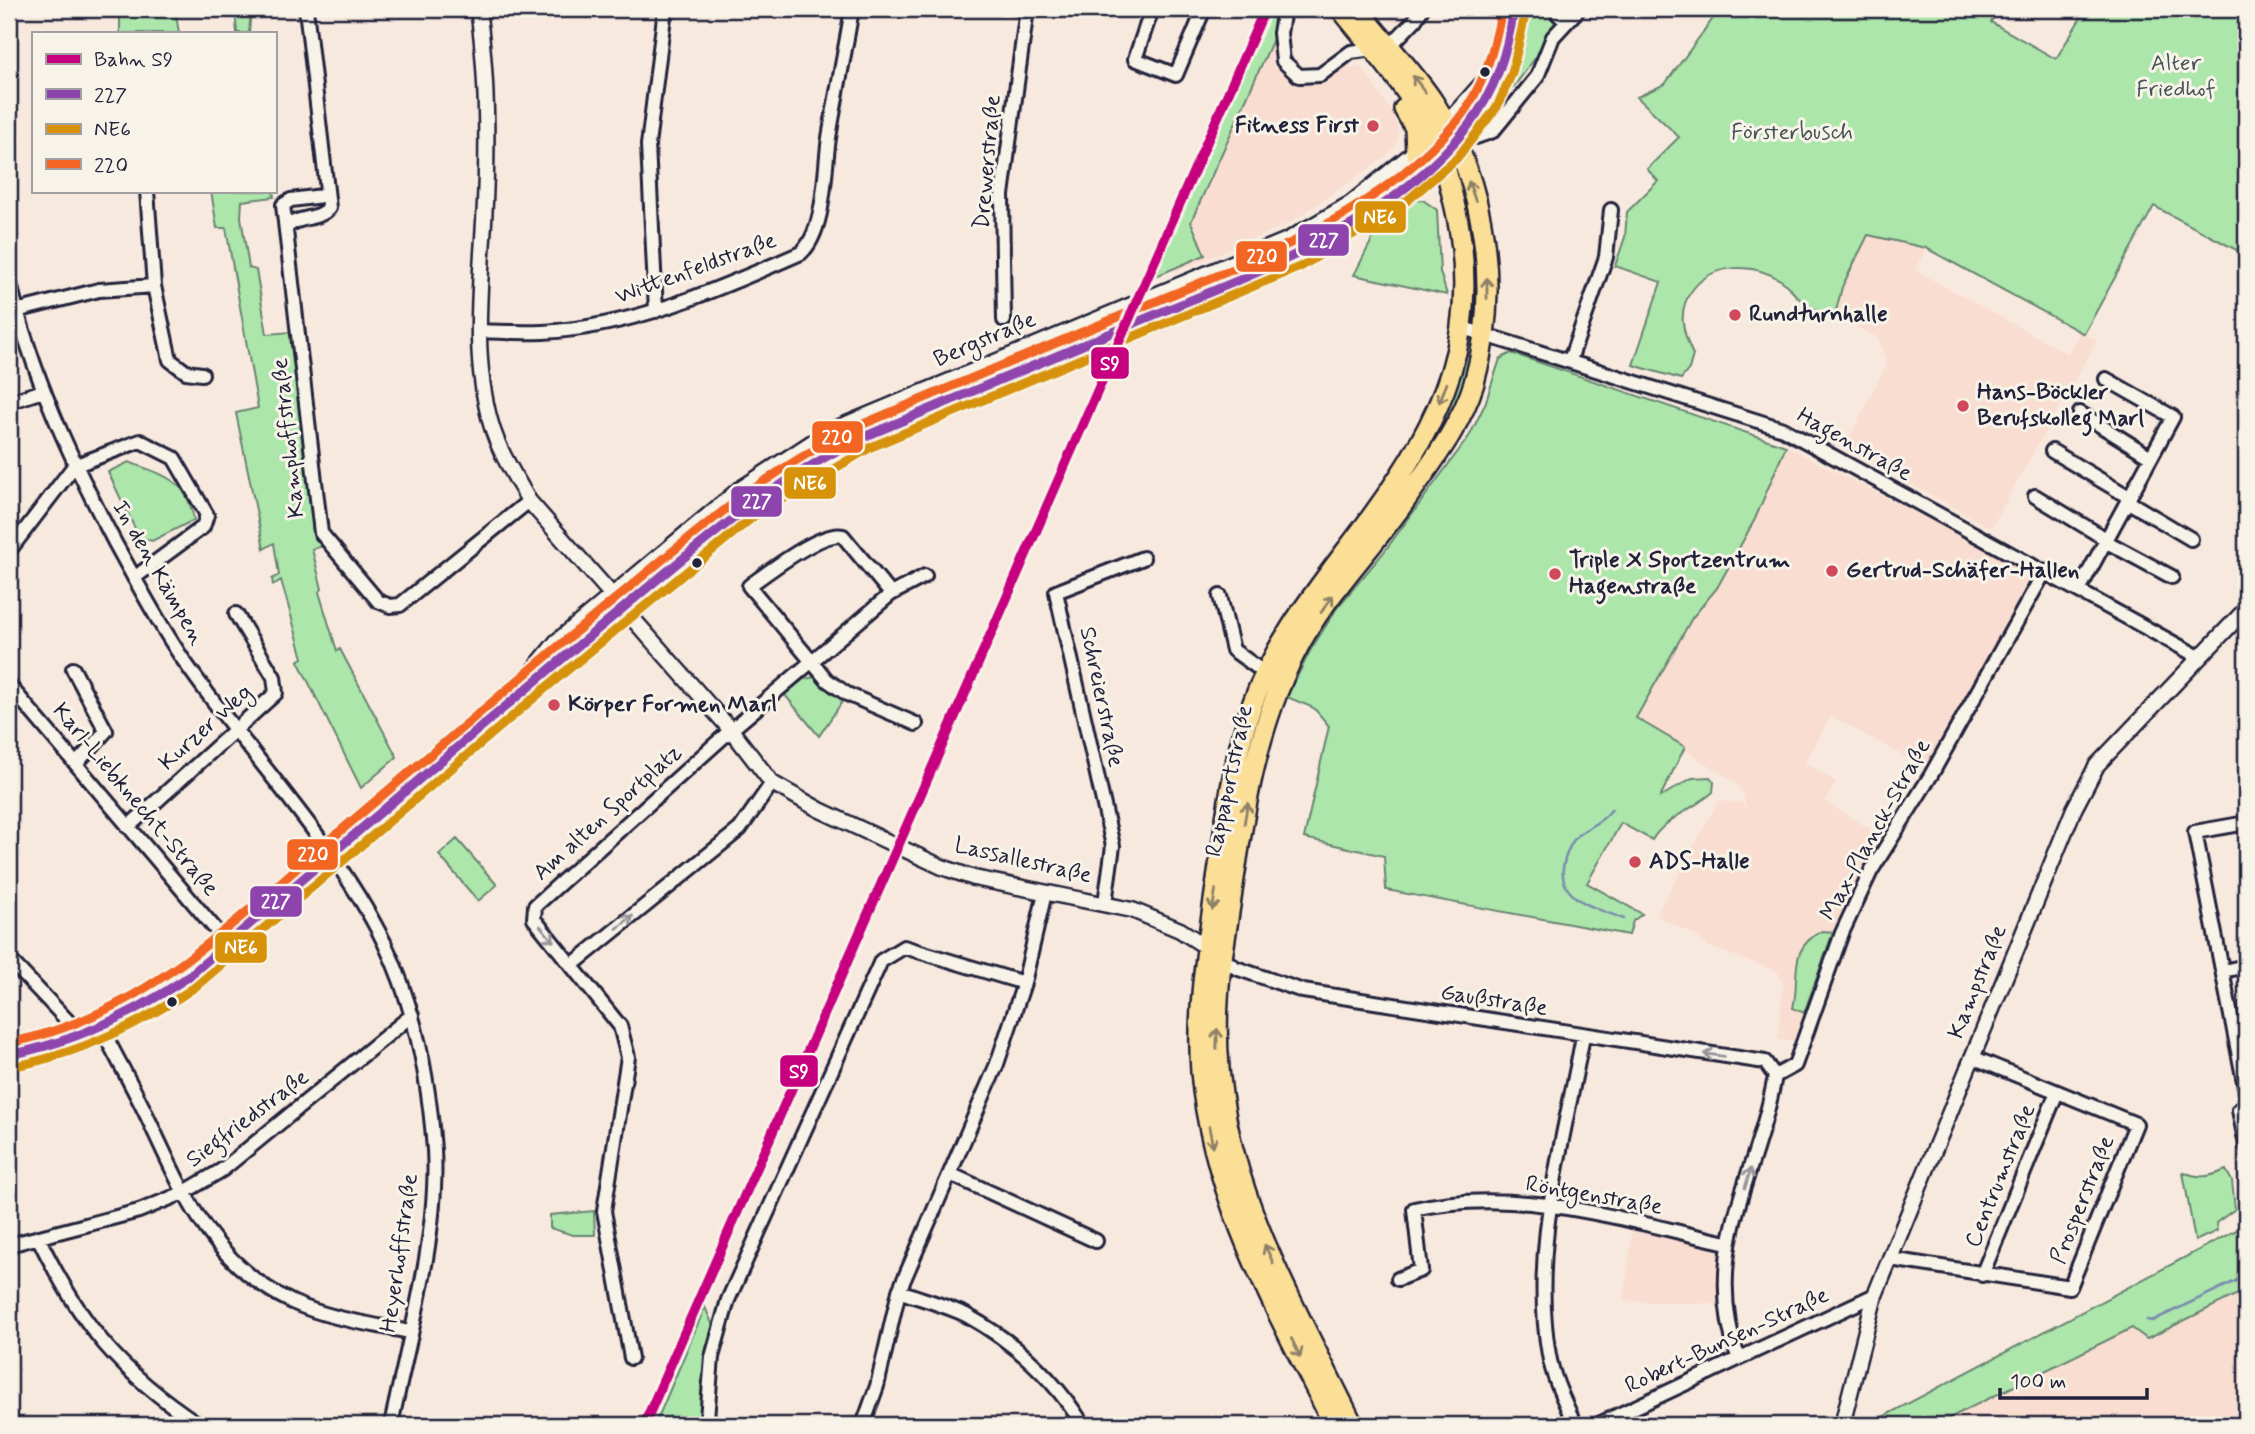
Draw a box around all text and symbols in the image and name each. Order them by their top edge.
legend [32,32,276,192]
text: Bahn S9 [94,46,173,74]
park label: Alter Friedhof [2136,49,2216,105]
unlabelled marker [1478,65,1492,79]
one-way arrow [1412,75,1427,93]
text: 227 [94,82,127,110]
street label: Drewerstraße [967,94,1009,230]
place label: Fitness First [1235,111,1360,141]
text: NE6 [94,116,131,144]
marker: Fitness First [1365,118,1381,134]
park label: Försterbusch [1731,118,1853,148]
text: 220 [94,152,128,180]
one-way arrow [1465,181,1477,203]
line badge: NE6 [1354,200,1407,234]
text: NE6 [1363,206,1397,231]
line badge: 227 [1297,223,1350,257]
street label: Wittenfeldstraße [611,226,781,312]
text: 227 [1309,229,1339,254]
line badge: 220 [1235,240,1288,273]
text: 220 [1247,245,1277,270]
one-way arrow [1480,276,1494,299]
place label: Rundturnhalle [1749,300,1888,330]
street label: Bergstraße [929,305,1041,377]
marker: Rundturnhalle [1727,307,1743,323]
line badge: S9 [1090,346,1130,380]
text: S9 [1100,352,1121,377]
street label: Kamphoffstraße [266,357,312,519]
place label: Hans-Böckler Berufskolleg Marl [1977,378,2145,437]
one-way arrow [1436,382,1449,404]
marker: Hans-Böckler Berufskolleg Marl [1955,398,1971,414]
street label: Hagenstraße [1790,401,1917,491]
line badge: 220 [811,420,864,454]
text: 220 [822,426,852,451]
line badge: NE6 [783,466,837,500]
text: NE6 [793,472,827,497]
line badge: 227 [730,485,783,518]
text: 227 [742,490,772,515]
street label: In den Kämpen [104,495,212,651]
place label: Triple X Sportzentrum Hagenstraße [1569,546,1790,605]
unlabelled marker [690,556,704,570]
place label: Gertrud-Schäfer-Hallen [1846,556,2079,586]
marker: Gertrud-Schäfer-Hallen [1824,563,1840,579]
marker: Triple X Sportzentrum Hagenstraße [1547,566,1563,582]
one-way arrow [1320,595,1334,614]
street label: Schreierstraße [1071,624,1131,770]
street label: Kurzer Weg [153,678,260,779]
place label: Körper Formen Marl [568,690,777,720]
street label: Karl-Liebknecht-Straße [45,697,225,903]
marker: Körper Formen Marl [546,697,562,713]
street label: Rappaportstraße [1199,702,1261,860]
street label: Max-Planck-Straße [1814,734,1938,926]
street label: Am alten Sportplatz [527,738,689,888]
one-way arrow [1240,802,1253,825]
street label: Lassallestraße [951,831,1095,891]
line badge: 220 [286,838,339,871]
text: 220 [298,843,328,868]
place label: ADS-Halle [1649,847,1750,877]
marker: ADS-Halle [1627,854,1643,870]
line badge: 227 [249,885,303,918]
one-way arrow [1207,889,1220,911]
text: 227 [261,890,291,915]
one-way arrow [616,914,634,930]
street label: Kampstraße [1942,921,2014,1043]
one-way arrow [539,925,555,943]
line badge: NE6 [214,931,268,964]
text: NE6 [224,936,258,961]
street label: Gaußstraße [1438,978,1550,1024]
unlabelled marker [165,995,179,1009]
one-way arrow [1210,1027,1224,1050]
one-way arrow [1704,1048,1726,1061]
line badge: S9 [779,1054,819,1088]
text: S9 [789,1060,810,1085]
street label: Siegfriedstraße [180,1063,317,1177]
street label: Centrumstraße [1959,1100,2043,1252]
one-way arrow [1205,1125,1219,1148]
street label: Prosperstraße [2044,1131,2122,1269]
one-way arrow [1742,1167,1755,1189]
street label: Röntgenstraße [1523,1169,1665,1225]
street label: Heyerhoffstraße [374,1172,426,1334]
one-way arrow [1262,1243,1275,1264]
street label: Robert-Bunsen-Straße [1620,1281,1834,1401]
one-way arrow [1290,1337,1303,1358]
scale bar [2000,1357,2146,1401]
text: 100 m [2010,1368,2066,1396]

